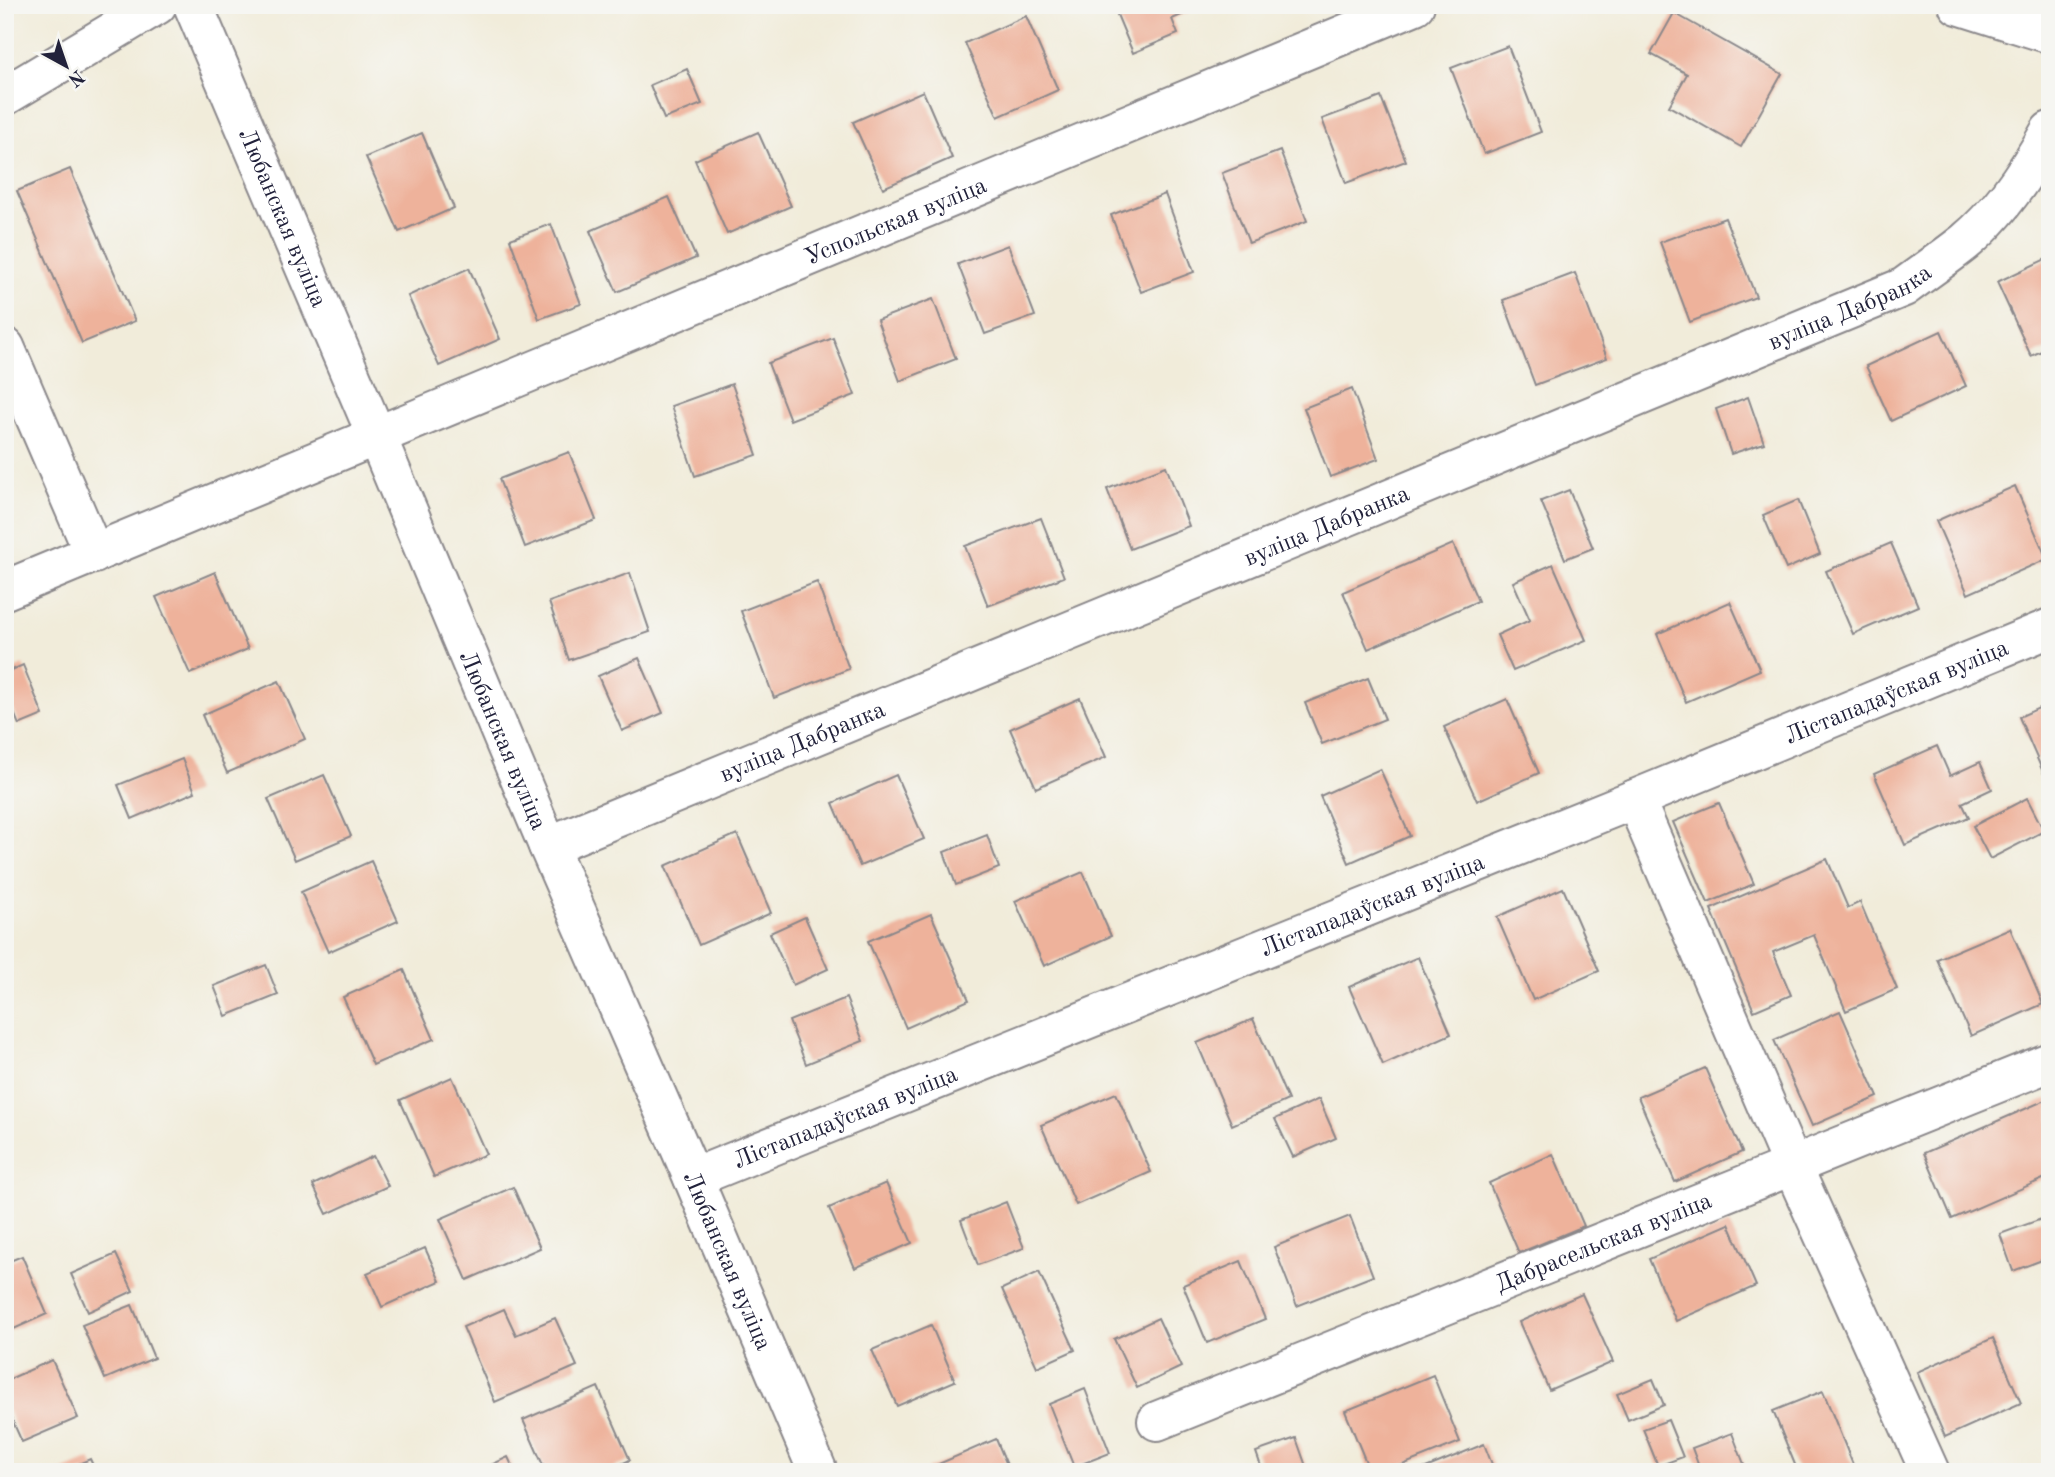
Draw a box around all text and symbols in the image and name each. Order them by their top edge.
north arrow [32,32,102,102]
text: N [63,65,87,89]
street label: Любанская вуліца [233,125,330,311]
street label: Успольская вуліца [802,174,991,271]
street label: вуліца Дабранка [1765,261,1937,356]
street label: вуліца Дабранка [1241,482,1413,572]
street label: Лістападаўская вуліца [1782,636,2012,750]
street label: Любанская вуліца [454,648,550,834]
street label: вуліца Дабранка [717,698,889,788]
street label: Лістападаўская вуліца [1257,851,1488,962]
street label: Лістападаўская вуліца [730,1063,961,1174]
street label: Любанская вуліца [678,1169,775,1355]
street label: Дабрасельская вуліца [1492,1189,1716,1298]

